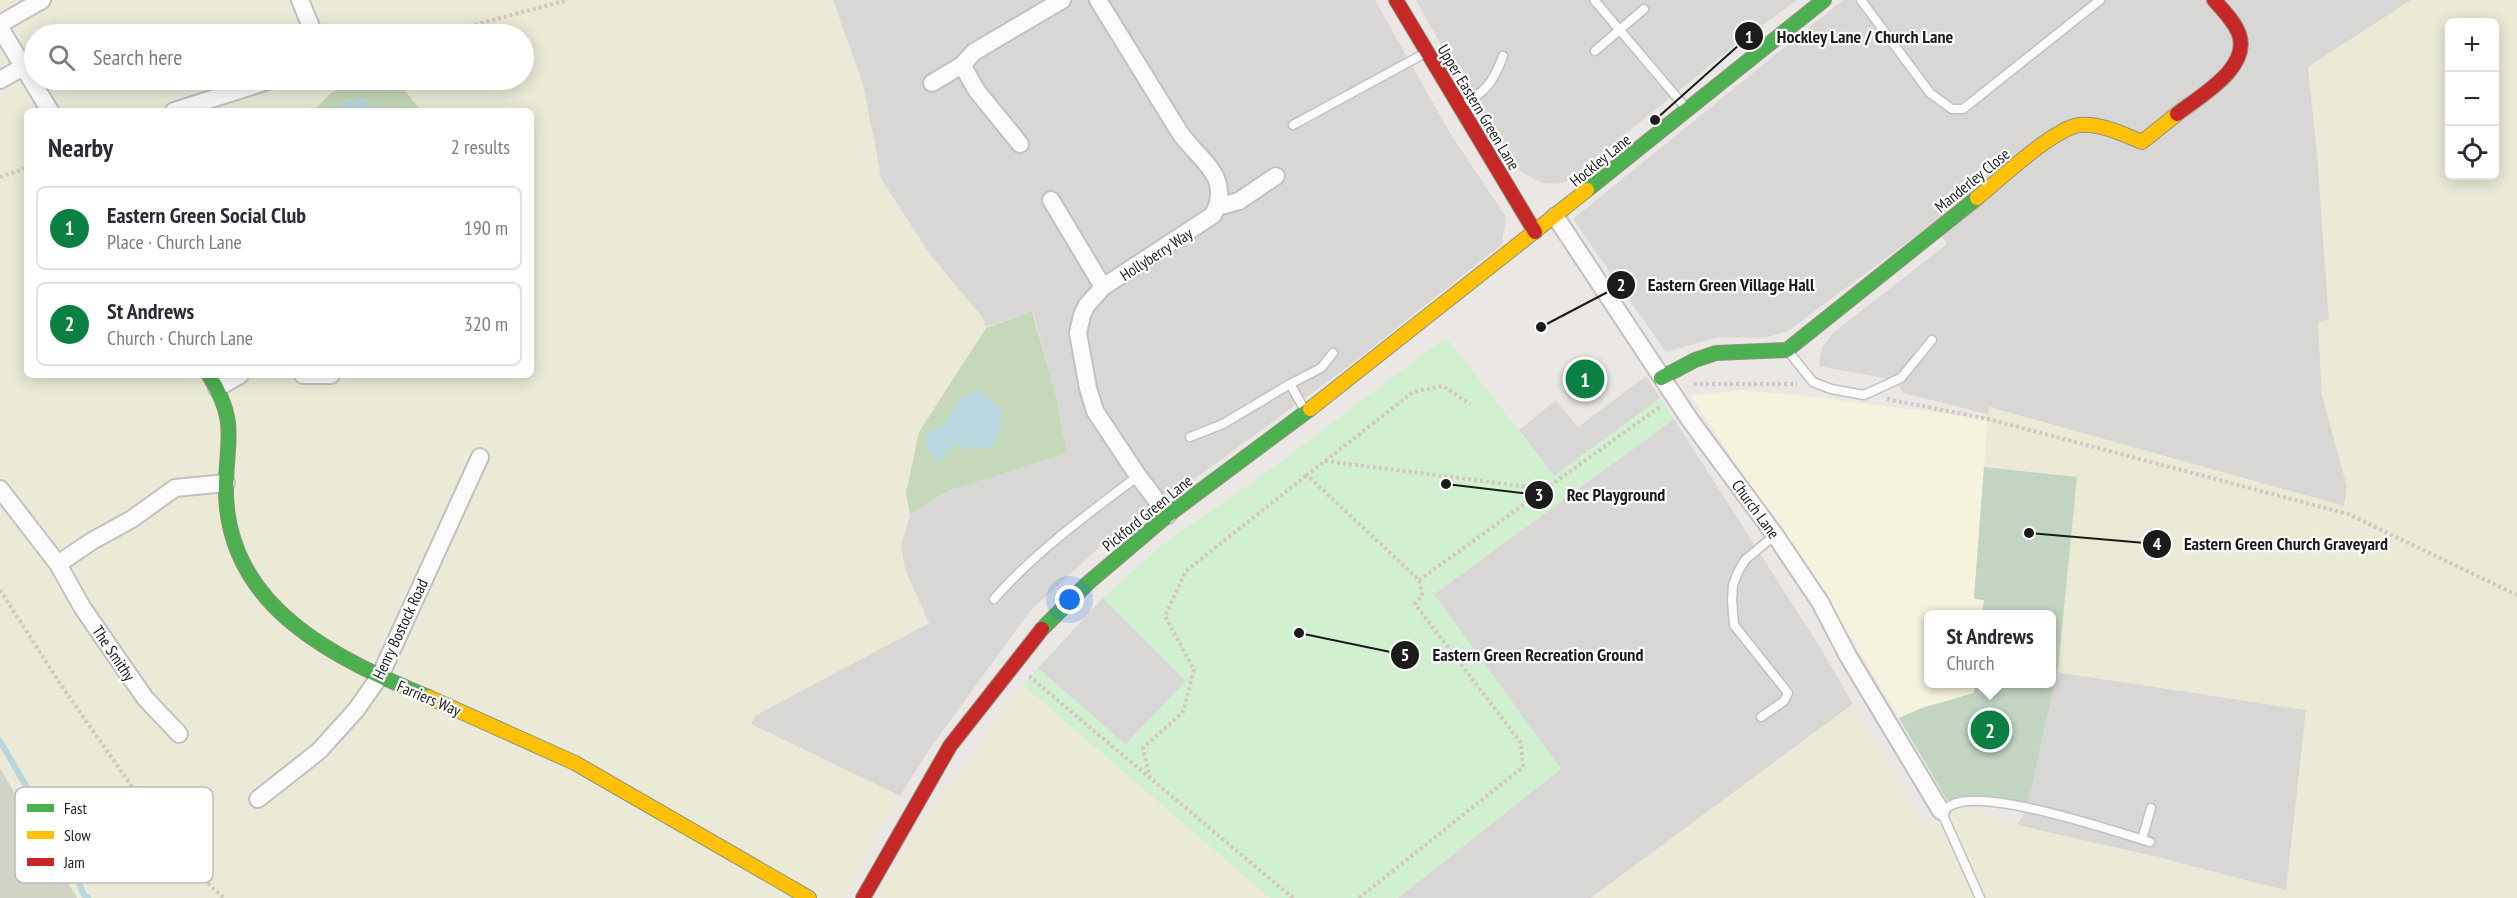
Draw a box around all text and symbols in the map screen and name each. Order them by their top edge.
callout: Hockley Lane / Church Lane [1734,18,1965,54]
map controls [2445,18,2499,180]
button: + [2445,18,2499,72]
search box [24,24,534,90]
text: 1 [1745,25,1753,48]
text: Hockley Lane / Church Lane [1777,25,1953,48]
street label: Upper Eastern Green Lane [1434,40,1524,174]
icon: search [45,41,78,74]
text: Search here [93,43,182,71]
button: − [2445,72,2499,126]
button: locate [2445,126,2499,180]
street label: Hockley Lane [1565,129,1635,191]
text: Nearby [48,131,113,164]
text: 2 results [451,134,510,160]
street label: Manderley Close [1931,144,2013,216]
text: Eastern Green Social Club [107,201,306,229]
text: 1 [65,215,74,241]
text: 190 m [464,215,508,241]
street label: Hollyberry Way [1116,223,1196,285]
text: Place · Church Lane [107,229,242,255]
callout: Eastern Green Village Hall [1606,267,1827,303]
text: 2 [1617,273,1625,296]
text: Eastern Green Village Hall [1648,273,1815,296]
text: St Andrews [107,297,194,325]
text: 2 [65,311,74,337]
text: 320 m [464,311,508,337]
text: Church · Church Lane [107,325,253,351]
pin: 1 [1566,356,1604,401]
street label: Pickford Green Lane [1098,470,1196,556]
street label: Church Lane [1728,476,1784,542]
callout: Rec Playground [1524,477,1677,513]
text: 3 [1535,483,1543,506]
text: Rec Playground [1567,483,1665,506]
callout: Eastern Green Church Graveyard [2142,526,2401,562]
text: 4 [2153,532,2162,555]
text: Eastern Green Church Graveyard [2184,532,2388,555]
street label: Henry Bostock Road [368,575,432,683]
your location [1055,585,1084,614]
popup [1924,610,2056,688]
street label: The Smithy [88,622,140,684]
text: St Andrews [1946,622,2034,650]
callout: Eastern Green Recreation Ground [1390,637,1656,673]
text: 5 [1401,643,1409,666]
text: Eastern Green Recreation Ground [1433,643,1643,666]
text: Church [1946,650,1994,676]
street label: Farriers Way [394,676,464,720]
pin: 2 [1970,708,2010,752]
legend [15,787,213,883]
text: Fast [64,798,87,818]
text: Slow [64,825,91,845]
text: Jam [63,852,85,872]

